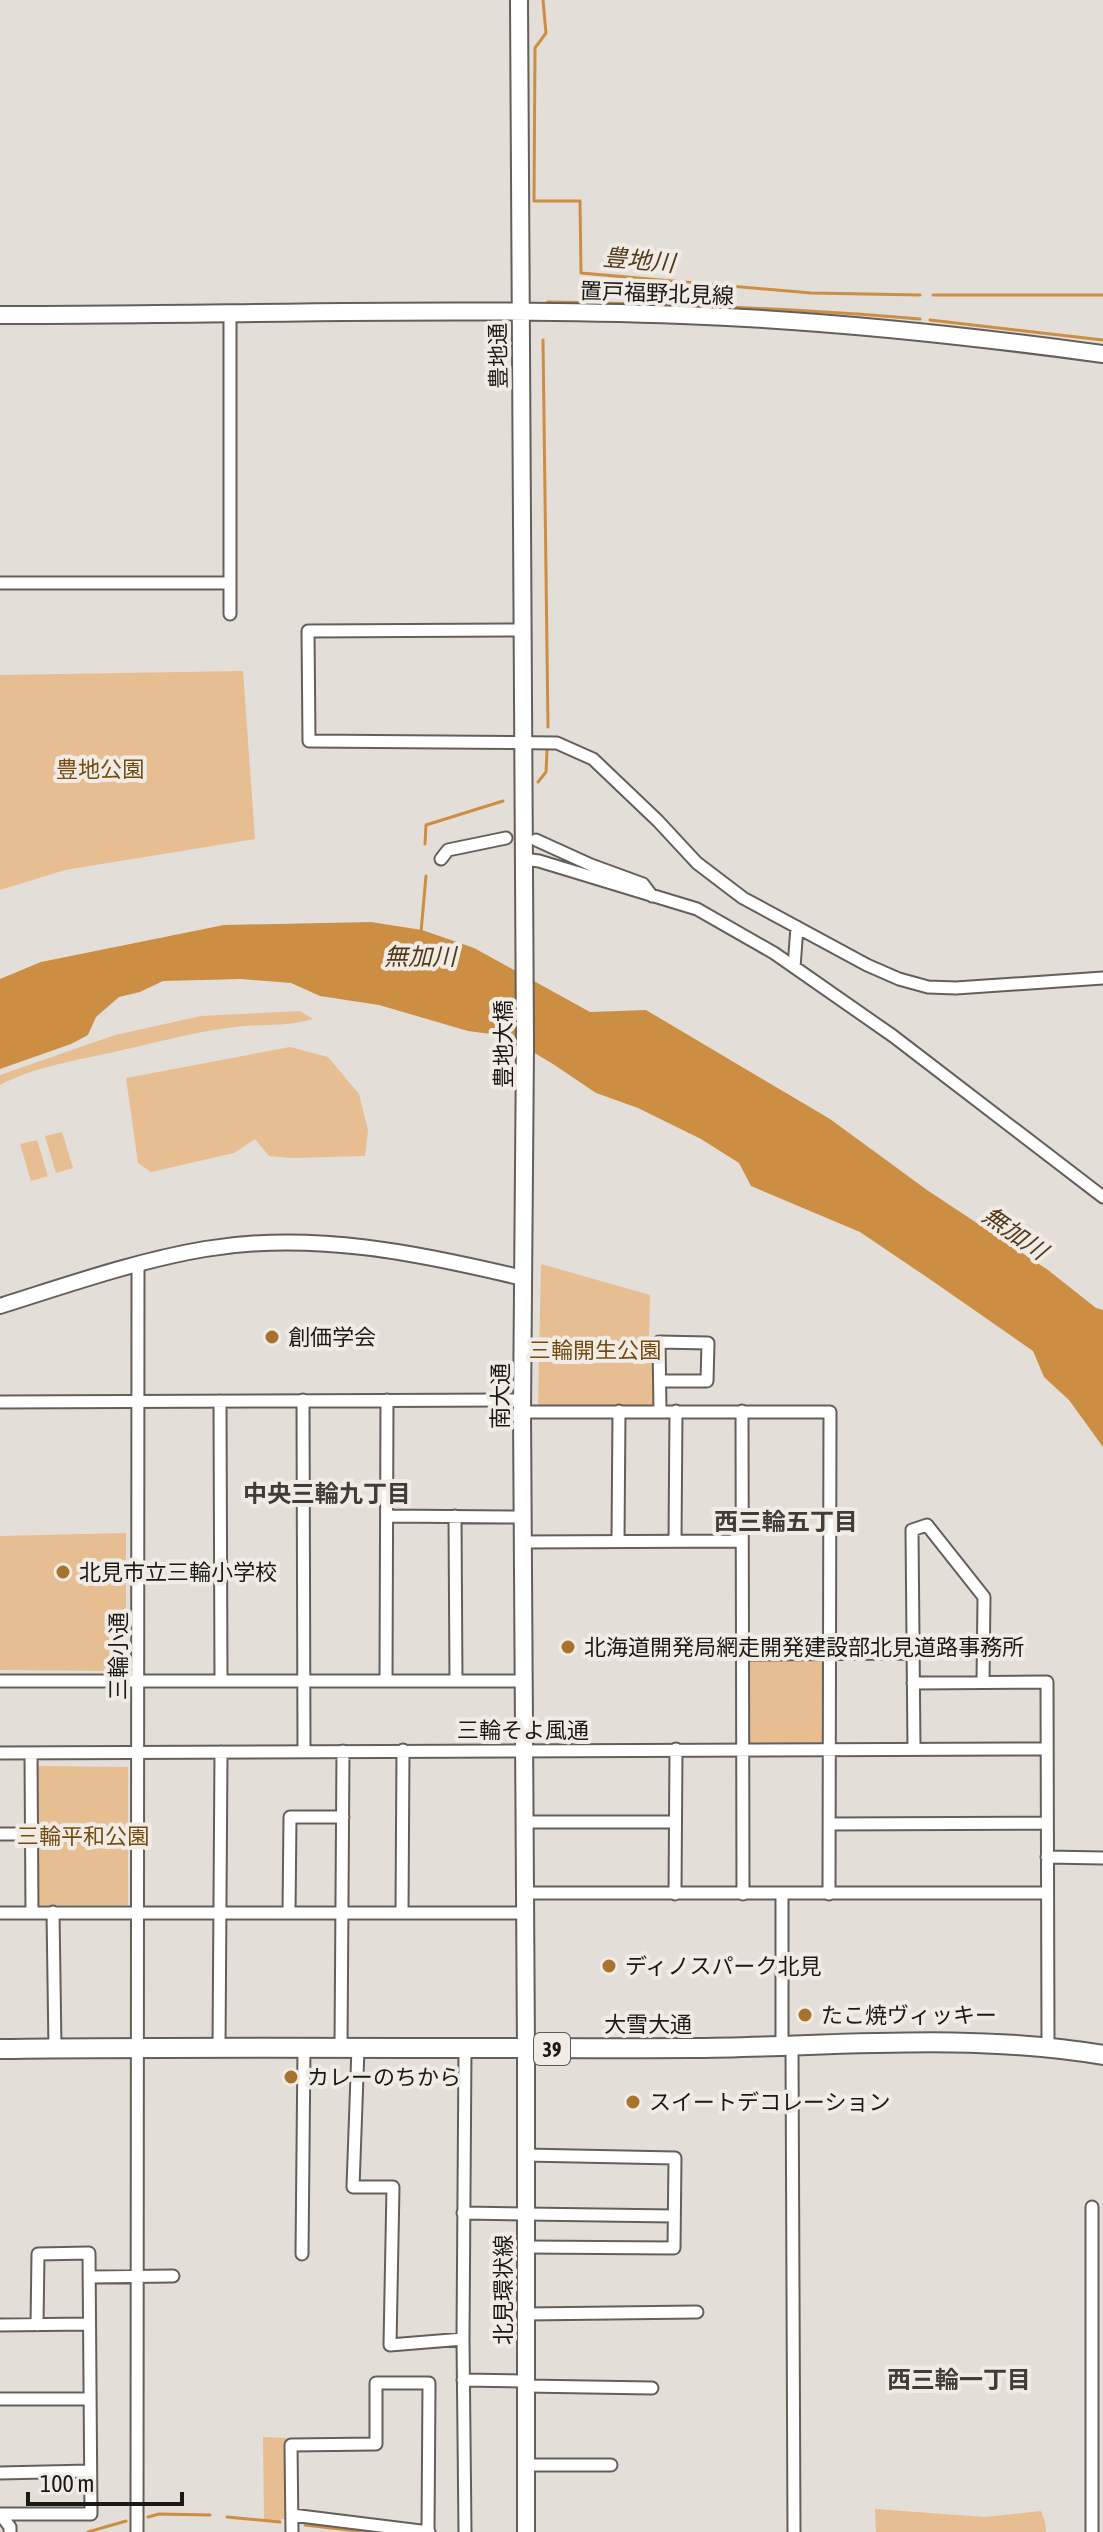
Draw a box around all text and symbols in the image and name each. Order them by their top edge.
water label: 豊地川 [602,243,679,277]
street label: 置戸福野北見線 [580,277,734,309]
street label: 豊地通 [484,323,512,389]
park label: 豊地公園 [56,756,144,782]
water label: 無加川 [384,943,459,970]
street label: 豊地大橋 [490,1000,516,1088]
water label: 無加川 [978,1201,1055,1266]
place label: 創価学会 [288,1324,376,1350]
marker: 創価学会 [263,1328,281,1346]
park label: 三輪開生公園 [529,1337,661,1363]
street label: 南大通 [487,1363,513,1429]
district label: 中央三輪九丁目 [243,1480,411,1507]
district label: 西三輪五丁目 [714,1508,858,1535]
place label: 北見市立三輪小学校 [79,1559,277,1585]
marker: 北見市立三輪小学校 [54,1563,72,1581]
street label: 三輪小通 [105,1612,131,1700]
place label: 北海道開発局網走開発建設部北見道路事務所 [584,1634,1024,1660]
marker: 北海道開発局網走開発建設部北見道路事務所 [559,1638,577,1656]
street label: 三輪そよ風通 [457,1717,589,1743]
park label: 三輪平和公園 [17,1823,149,1849]
place label: ディノスパーク北見 [625,1953,821,1979]
marker: ディノスパーク北見 [600,1957,618,1975]
place label: たこ焼ヴィッキー [821,2002,997,2028]
marker: たこ焼ヴィッキー [796,2006,814,2024]
street label: 大雪大通 [604,2011,692,2037]
road number: 39 [534,2033,570,2065]
place label: カレーのちから [307,2064,461,2090]
marker: カレーのちから [282,2068,300,2086]
place label: スイートデコレーション [649,2089,891,2115]
marker: スイートデコレーション [624,2093,642,2111]
street label: 北見環状線 [490,2235,516,2345]
district label: 西三輪一丁目 [887,2366,1031,2393]
scale bar [28,2456,182,2506]
text: 100 m [40,2470,94,2497]

